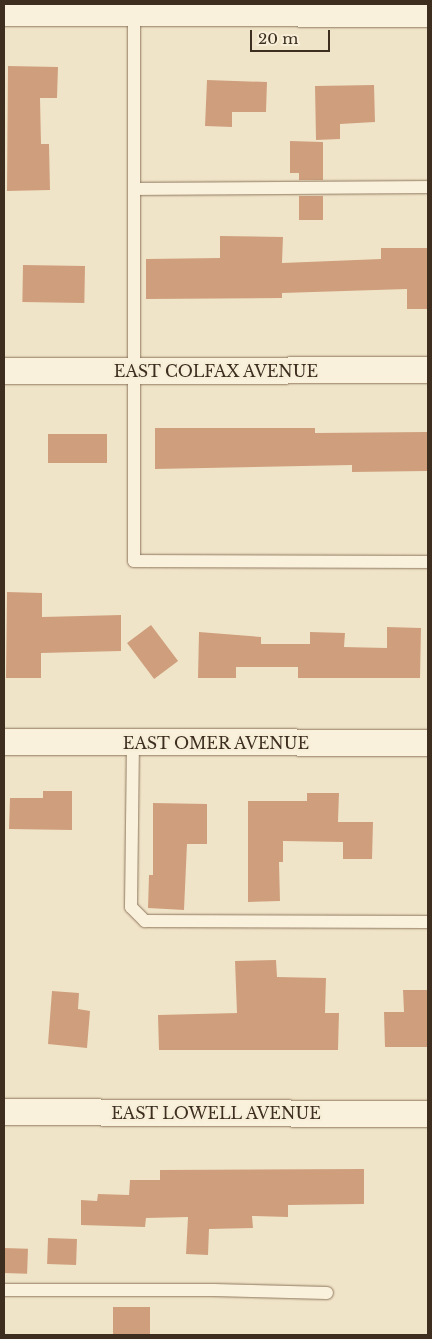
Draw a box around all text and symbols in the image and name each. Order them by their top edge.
scale bar [252,20,332,52]
text: 20 m [258,29,298,48]
street label: EAST COLFAX AVENUE [113,361,319,381]
street label: EAST OMER AVENUE [122,733,310,753]
street label: EAST LOWELL AVENUE [110,1103,322,1123]

